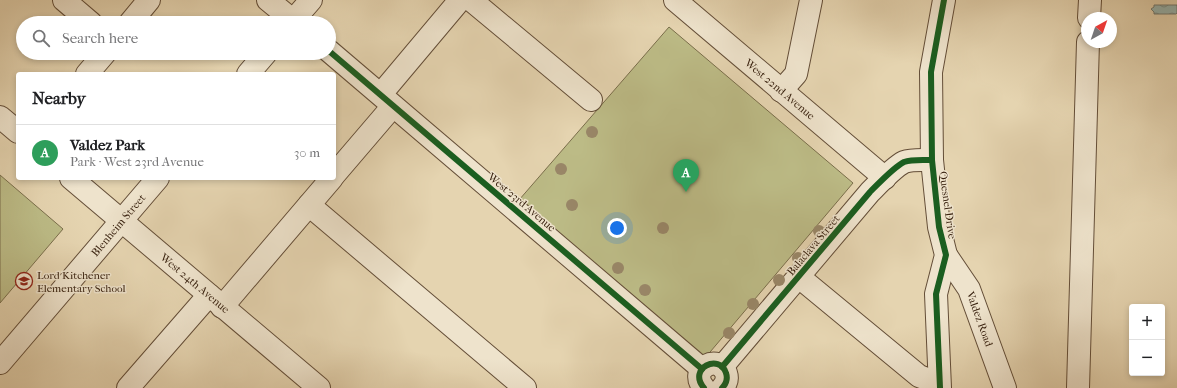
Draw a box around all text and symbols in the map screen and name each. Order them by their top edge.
north arrow [1081,12,1117,48]
search box [16,16,336,60]
icon: search [30,27,52,49]
text: Search here [62,29,138,47]
street label: West 22nd Avenue [741,56,818,123]
text: Nearby [32,88,86,108]
text: Valdez Park [70,136,145,154]
text: A [41,145,49,160]
text: 30 m [294,145,320,160]
text: Park · West 23rd Avenue [70,154,204,169]
pin: A [673,159,699,192]
street label: West 23rd Avenue [484,170,559,235]
street label: Quesnel Drive [936,170,959,240]
street label: Blenheim Street [89,191,148,259]
street label: Balaclava Street [784,212,843,278]
your location [607,218,627,238]
street label: West 24th Avenue [157,250,232,316]
place label: Lord Kitchener Elementary School [37,269,126,295]
school or university icon: Lord Kitchener Elementary School [14,271,34,291]
street label: Valdez Road [963,289,996,349]
map controls [1129,304,1165,376]
button: + [1129,304,1165,340]
button: − [1129,340,1165,376]

